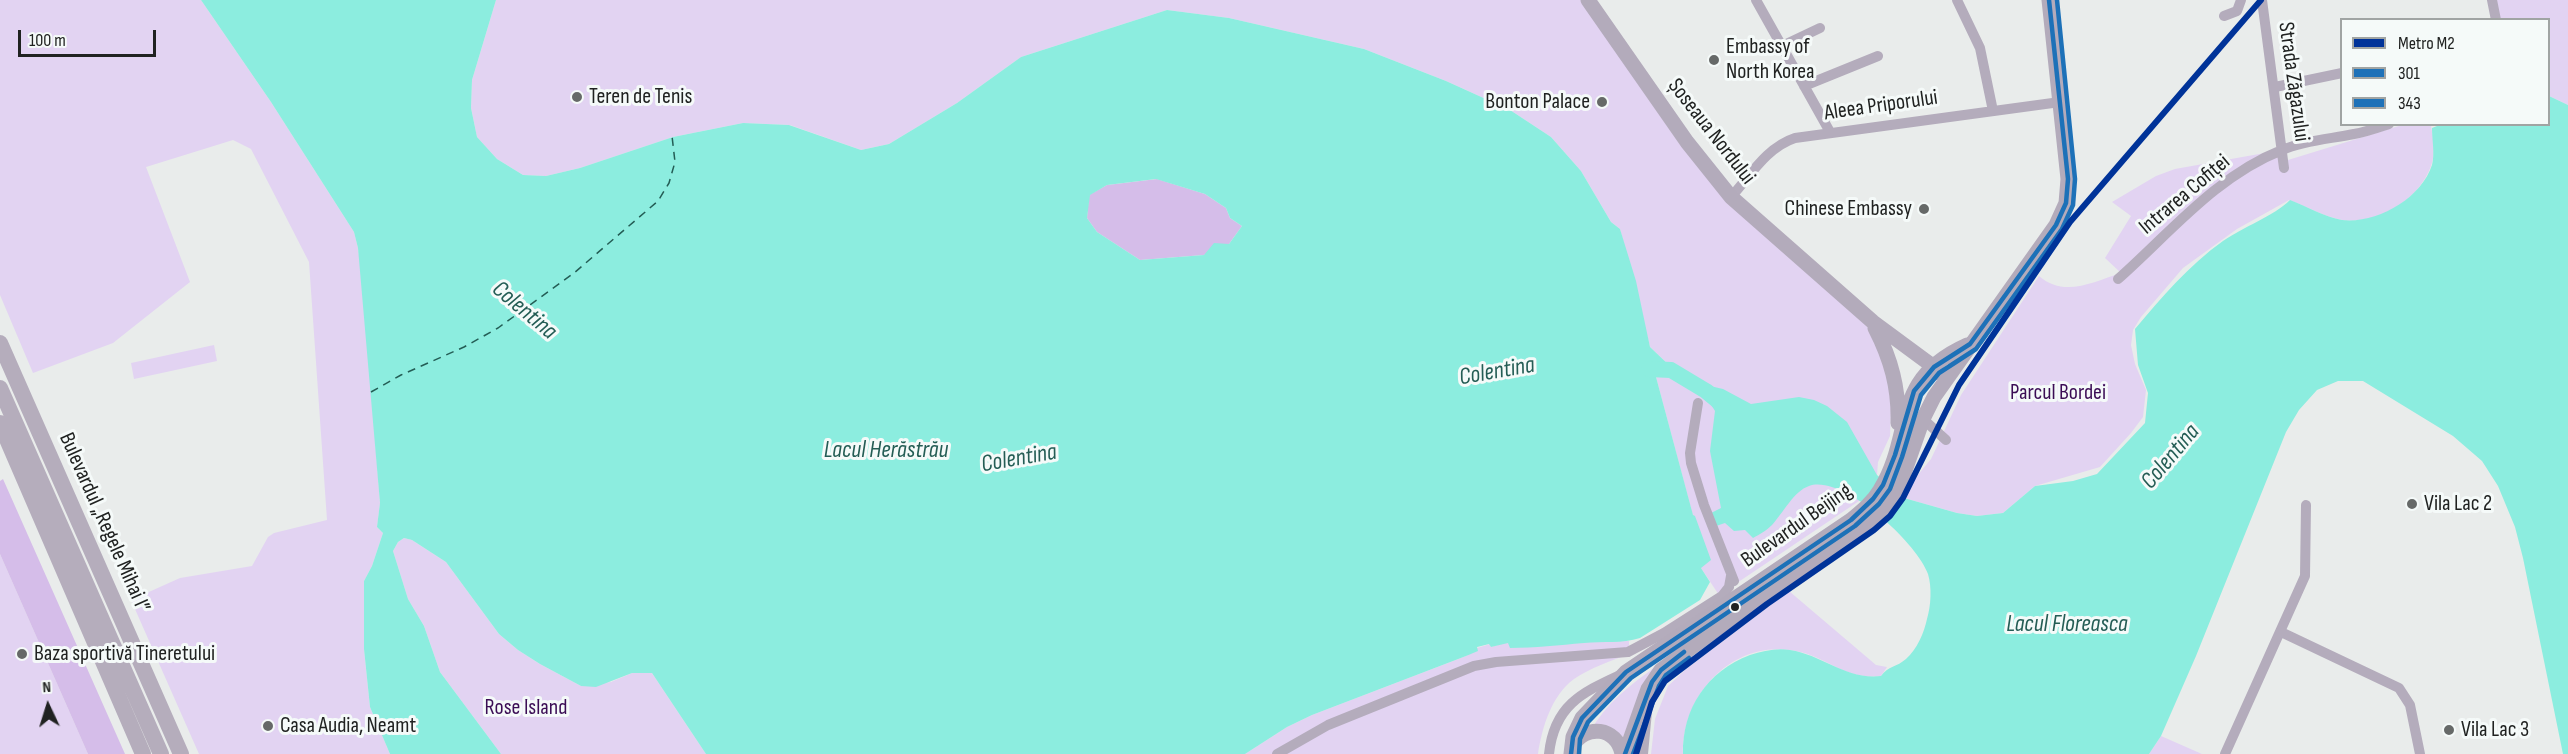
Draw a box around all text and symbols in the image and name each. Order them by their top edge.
scale bar [21,18,159,56]
legend [2340,18,2550,126]
street label: Strada Zăgazului [2272,21,2314,143]
text: 100 m [29,30,66,51]
text: Metro M2 [2398,33,2455,54]
place label: Embassy of North Korea [1726,34,1815,86]
marker: Embassy of North Korea [1707,53,1721,67]
text: 301 [2398,63,2420,84]
street label: Șoseaua Nordului [1662,74,1760,190]
place label: Teren de Tenis [589,84,692,110]
street label: Aleea Priporului [1823,85,1939,127]
place label: Bonton Palace [1485,89,1590,115]
marker: Teren de Tenis [570,90,584,104]
text: 343 [2398,93,2421,114]
marker: Bonton Palace [1595,95,1609,109]
street label: Intrarea Cofiței [2134,149,2236,241]
place label: Chinese Embassy [1785,196,1912,222]
marker: Chinese Embassy [1917,202,1931,216]
water label: Colentina [486,275,562,347]
water label: Colentina [1457,351,1537,393]
park label: Parcul Bordei [2010,380,2106,406]
water label: Colentina [2135,419,2207,495]
street label: Bulevardul „Regele Mihai I” [52,429,156,617]
water label: Lacul Herăstrău [824,437,948,465]
water label: Colentina [979,438,1059,480]
street label: Bulevardul Beijing [1736,478,1858,574]
place label: Vila Lac 2 [2424,491,2492,517]
marker: Vila Lac 2 [2405,497,2419,511]
unlabelled marker [1729,601,1741,613]
water label: Lacul Floreasca [2006,611,2128,639]
place label: Baza sportivă Tineretului [34,641,215,667]
marker: Baza sportivă Tineretului [15,647,29,661]
north arrow [18,676,78,736]
text: N [42,678,52,697]
park label: Rose Island [485,695,567,721]
place label: Casa Audia, Neamt [280,713,416,739]
place label: Vila Lac 3 [2461,717,2529,743]
marker: Casa Audia, Neamt [261,719,275,733]
marker: Vila Lac 3 [2442,723,2456,737]

